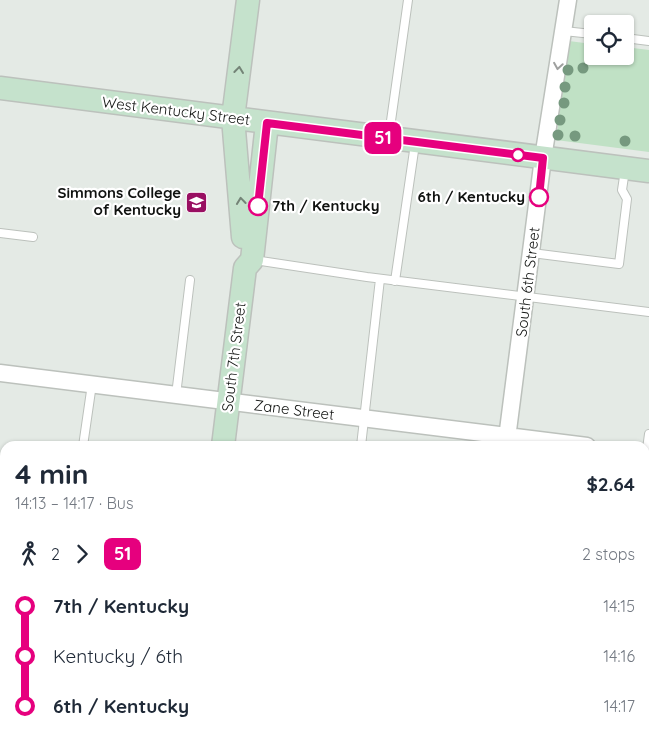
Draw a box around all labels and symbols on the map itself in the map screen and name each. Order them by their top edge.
one-way arrow [553,62,564,70]
one-way arrow [234,65,244,74]
street label: West Kentucky Street [101,92,251,129]
line badge: 51 [360,122,406,154]
unlabelled marker [511,148,525,162]
place label: Simmons College of Kentucky [58,183,181,219]
place label: 6th / Kentucky [417,187,525,206]
marker: 6th / Kentucky [529,187,549,207]
school or university icon: Simmons College of Kentucky [185,190,209,214]
marker: 7th / Kentucky [248,196,268,216]
place label: 7th / Kentucky [272,196,379,215]
one-way arrow [236,197,247,205]
street label: South 6th Street [511,226,544,338]
street label: South 7th Street [217,301,250,413]
street label: Zane Street [253,395,335,424]

